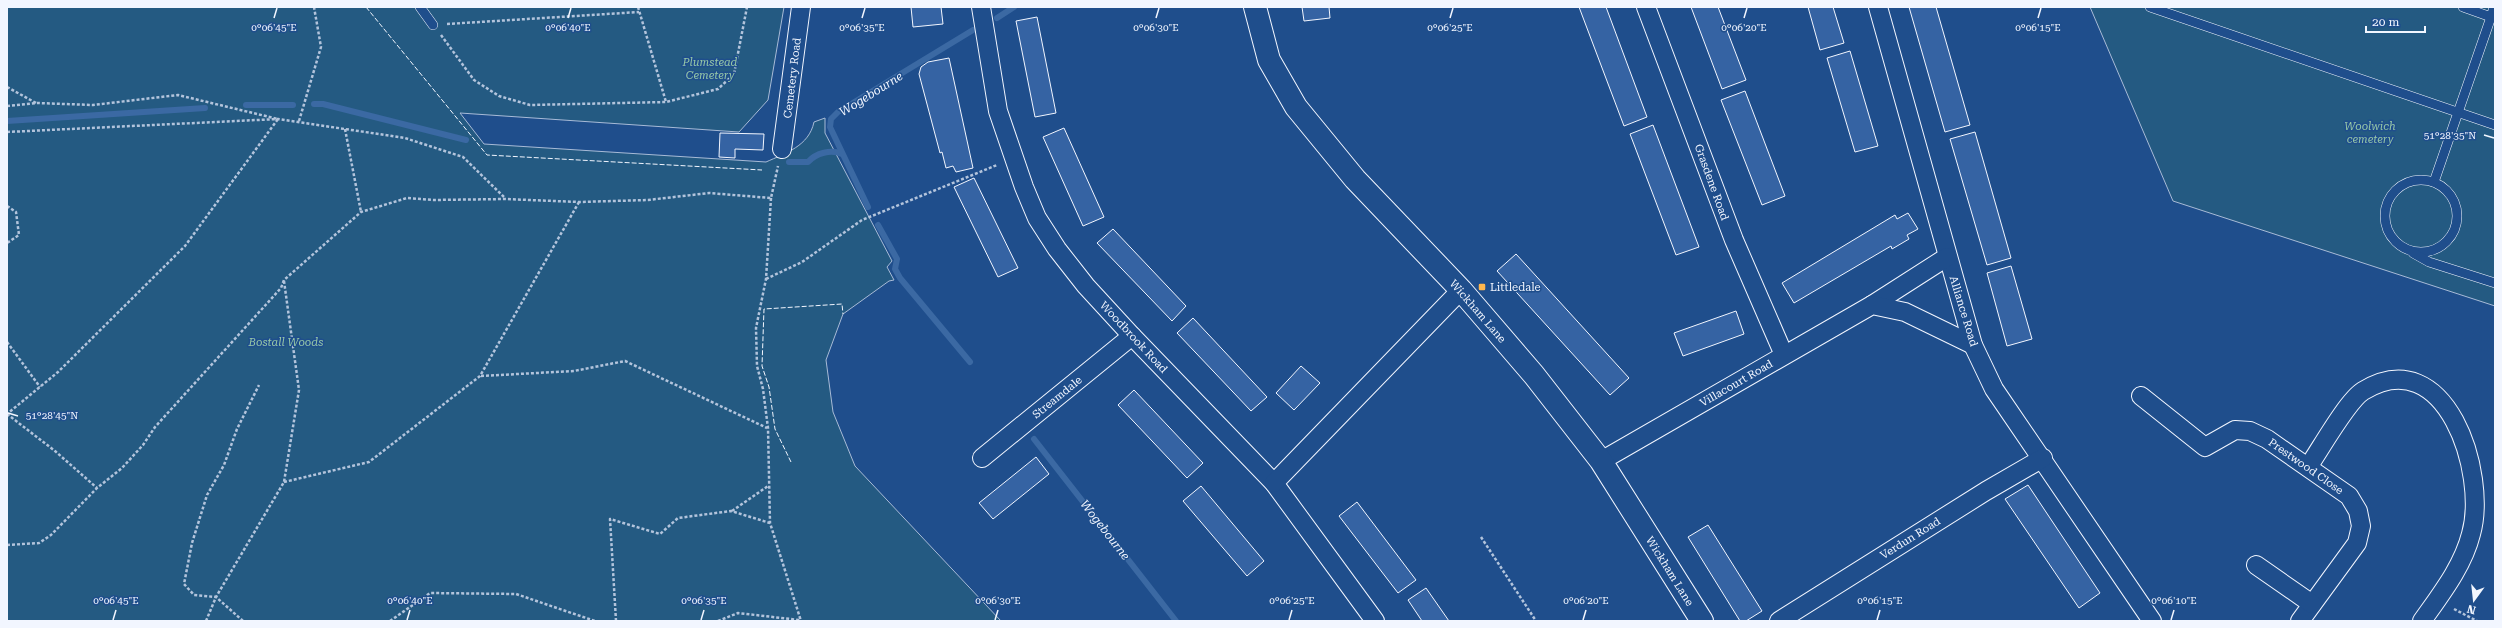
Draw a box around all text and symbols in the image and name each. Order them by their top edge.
scale bar [2366,8,2425,34]
text: 20 m [2372,15,2399,29]
text: 0°06'45"E [251,22,297,33]
text: 0°06'40"E [545,22,591,33]
text: 0°06'35"E [839,22,885,33]
text: 0°06'30"E [1133,22,1179,33]
text: 0°06'25"E [1427,22,1473,33]
text: 0°06'20"E [1721,22,1767,33]
text: 0°06'15"E [2015,22,2061,33]
street label: Cemetery Road [781,37,804,119]
park label: Plumstead Cemetery [682,56,738,82]
water label: Wogebourne [837,69,905,119]
park label: Woolwich cemetery [2344,120,2396,146]
text: 51°28'35"N [2424,130,2476,141]
street label: Grasdene Road [1692,142,1731,222]
street label: Alliance Road [1947,274,1980,348]
street label: Wickham Lane [1447,277,1509,346]
place label: Littledale [1490,281,1541,294]
marker: Littledale [1477,282,1487,292]
street label: Woodbrook Road [1097,299,1170,376]
park label: Bostall Woods [248,336,323,349]
street label: Villacourt Road [1697,357,1775,410]
street label: Streamdale [1030,374,1085,421]
text: 51°28'45"N [26,410,78,421]
street label: Prestwood Close [2266,436,2346,497]
water label: Wogebourne [1077,497,1133,563]
street label: Verdun Road [1878,515,1943,562]
street label: Wickham Lane [1643,534,1696,608]
north arrow [2454,580,2494,620]
text: 0°06'45"E [93,595,139,606]
text: 0°06'40"E [387,595,433,606]
text: 0°06'35"E [681,595,727,606]
text: 0°06'30"E [975,595,1021,606]
text: 0°06'25"E [1269,595,1315,606]
text: 0°06'20"E [1563,595,1609,606]
text: 0°06'15"E [1857,595,1903,606]
text: 0°06'10"E [2151,595,2197,606]
text: N [2465,602,2477,617]

